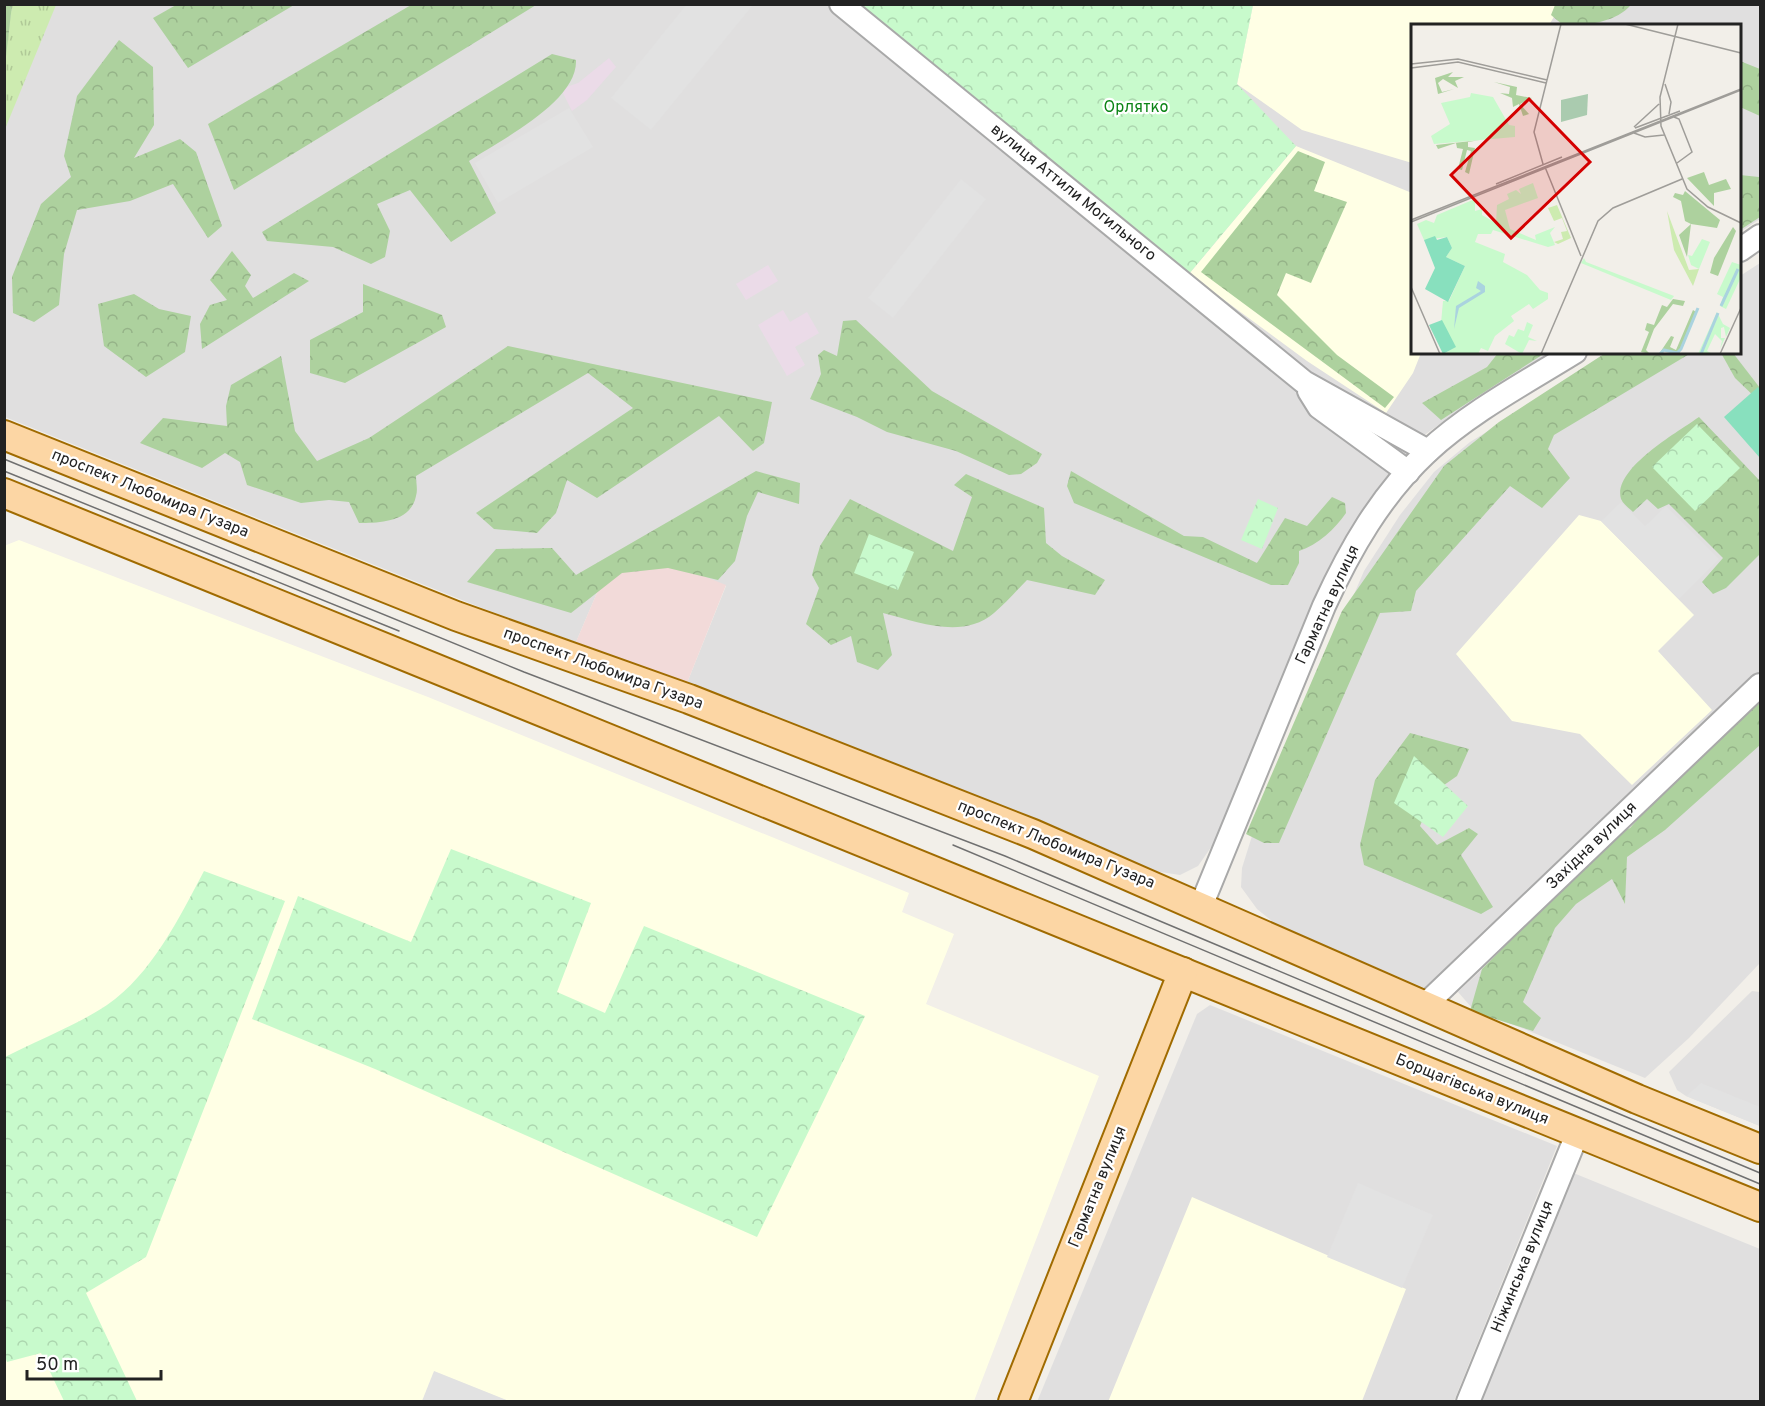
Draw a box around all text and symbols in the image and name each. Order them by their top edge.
inset map [1411,24,1741,354]
park label: Орлятко [1104,98,1169,118]
street label: вулиця Аттили Могильного [986,120,1160,266]
street label: проспект Любомира Гузара [48,445,252,543]
street label: Гарматна вулиця [1292,542,1364,668]
street label: проспект Любомира Гузара [500,624,706,714]
street label: проспект Любомира Гузара [954,796,1158,894]
street label: Західна вулиця [1542,798,1642,894]
street label: Борщагівська вулиця [1392,1050,1552,1130]
street label: Гарматна вулиця [1065,1123,1131,1251]
street label: Ніжинська вулиця [1487,1198,1559,1336]
scale bar [27,1343,160,1381]
text: 50 m [36,1354,78,1377]

